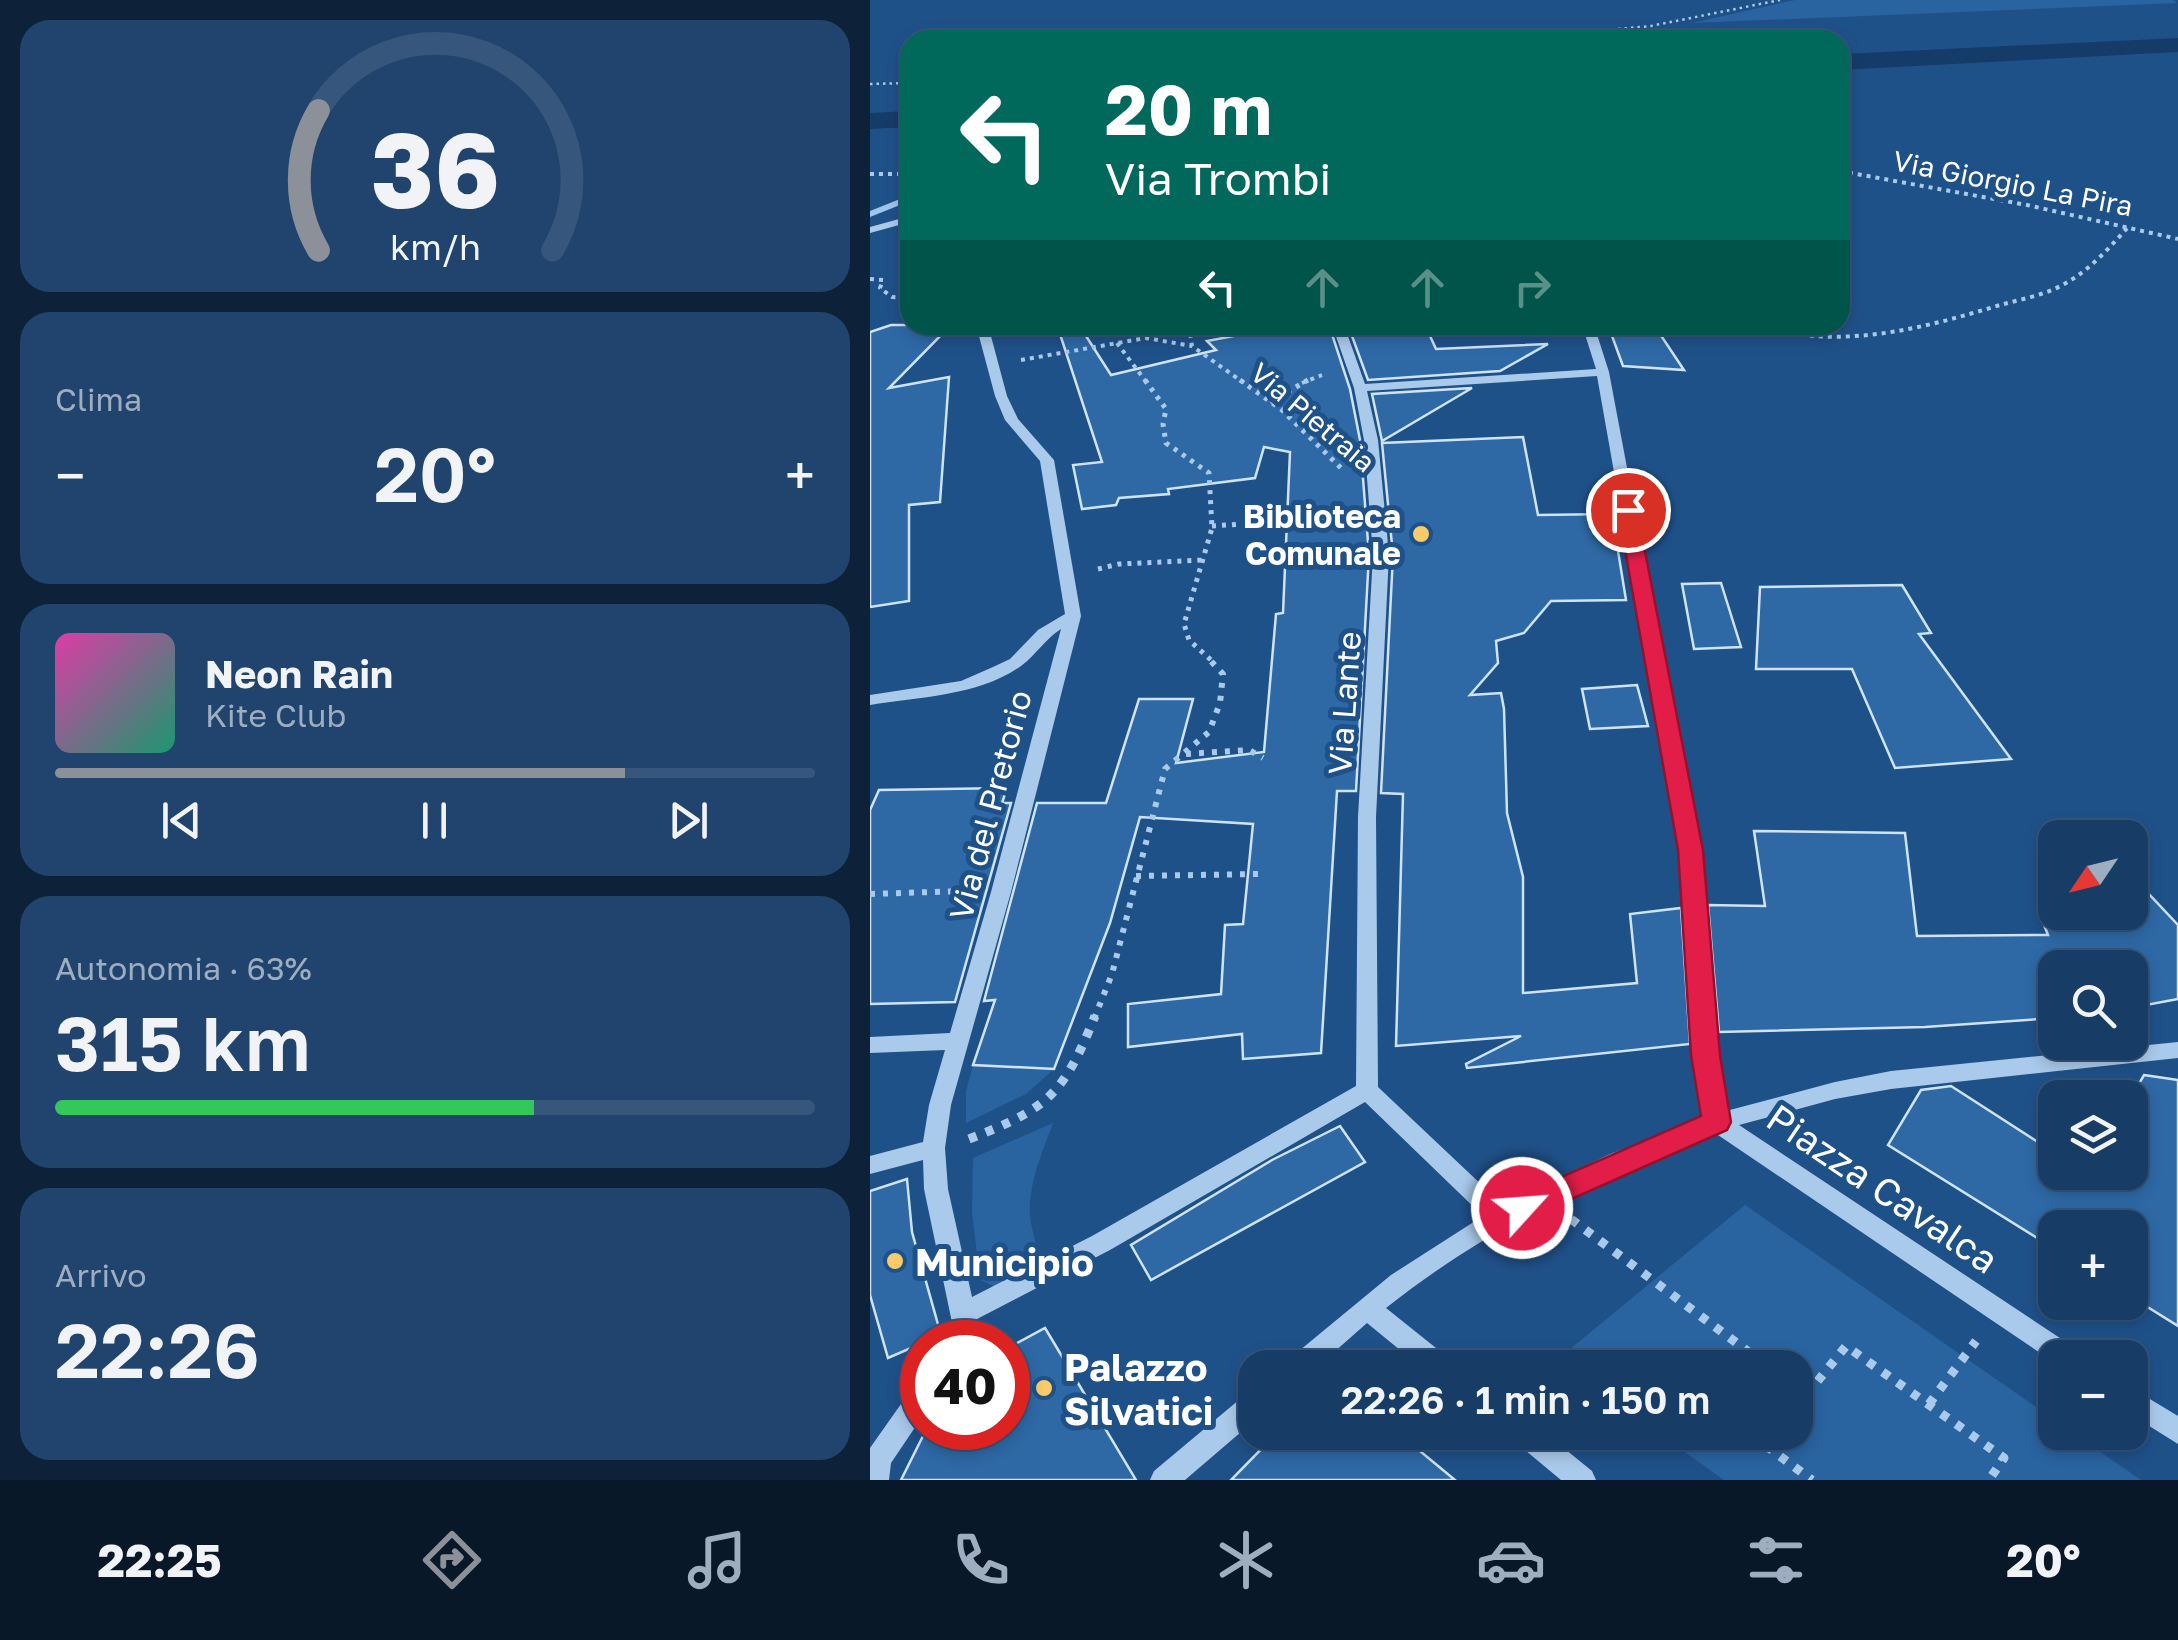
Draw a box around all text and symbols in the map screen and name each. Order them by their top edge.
text: 20 m [1105,66,1272,150]
icon: left [940,70,1070,200]
text: 36 [370,106,500,231]
street label: Via Giorgio La Pira [1890,144,2136,222]
text: Via Trombi [1105,151,1331,205]
text: km/h [390,225,480,268]
icon: left [1190,260,1245,315]
icon: ahead [1295,260,1350,315]
icon: ahead [1400,260,1455,315]
icon: right [1505,260,1560,315]
street label: Via Pietraia [1244,355,1382,479]
text: Clima [55,380,142,418]
text: 20° [374,428,496,519]
text: − [55,442,85,508]
text: + [785,442,815,508]
pin [1586,468,1671,553]
icon: arrive [1601,483,1656,538]
place label: Biblioteca Comunale [1243,497,1401,572]
marker: Biblioteca Comunale [1410,523,1432,545]
street label: Via Lante [1320,630,1368,776]
text: Neon Rain [205,651,393,696]
street label: Via del Pretorio [941,686,1039,924]
text: Kite Club [205,696,346,734]
icon: previous [154,793,209,848]
icon: pause [407,793,462,848]
icon: next [661,793,716,848]
north arrow [2038,820,2148,930]
map controls [2038,820,2148,1450]
text: Autonomia · 63% [55,949,312,987]
button: search [2038,950,2148,1060]
text: 315 km [55,997,311,1088]
button: layers [2038,1080,2148,1190]
street label: Piazza Cavalca [1759,1094,2007,1282]
position arrow [1470,1156,1574,1260]
button: + [2038,1210,2148,1320]
place label: Municipio [915,1239,1094,1284]
marker: Municipio [884,1250,906,1272]
text: Arrivo [55,1256,146,1294]
text: 22:26 [55,1304,260,1395]
speed limit sign: 40 [900,1320,1030,1450]
button: − [2038,1340,2148,1450]
place label: Palazzo Silvatici [1064,1344,1213,1433]
marker: Palazzo Silvatici [1033,1377,1055,1399]
text: 22:26 · 1 min · 150 m [1341,1377,1710,1422]
icon: directions [417,1525,487,1595]
icon: music [682,1525,752,1595]
icon: phone [946,1525,1016,1595]
icon: climate [1211,1525,1281,1595]
icon: car [1476,1525,1546,1595]
icon: filters [1741,1525,1811,1595]
text: 22:25 [97,1533,222,1587]
text: 20° [2006,1533,2081,1587]

